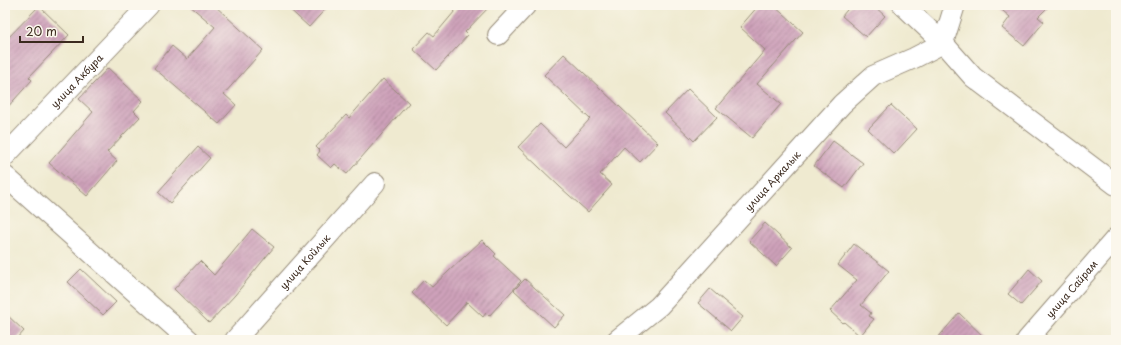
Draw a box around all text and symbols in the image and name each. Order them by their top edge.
scale bar [20,18,83,44]
text: 20 m [26,22,57,40]
street label: улица Акбура [47,49,106,111]
street label: улица Аркалык [741,147,803,214]
street label: улица Койлык [276,230,333,292]
street label: улица Сайрам [1042,256,1101,321]

